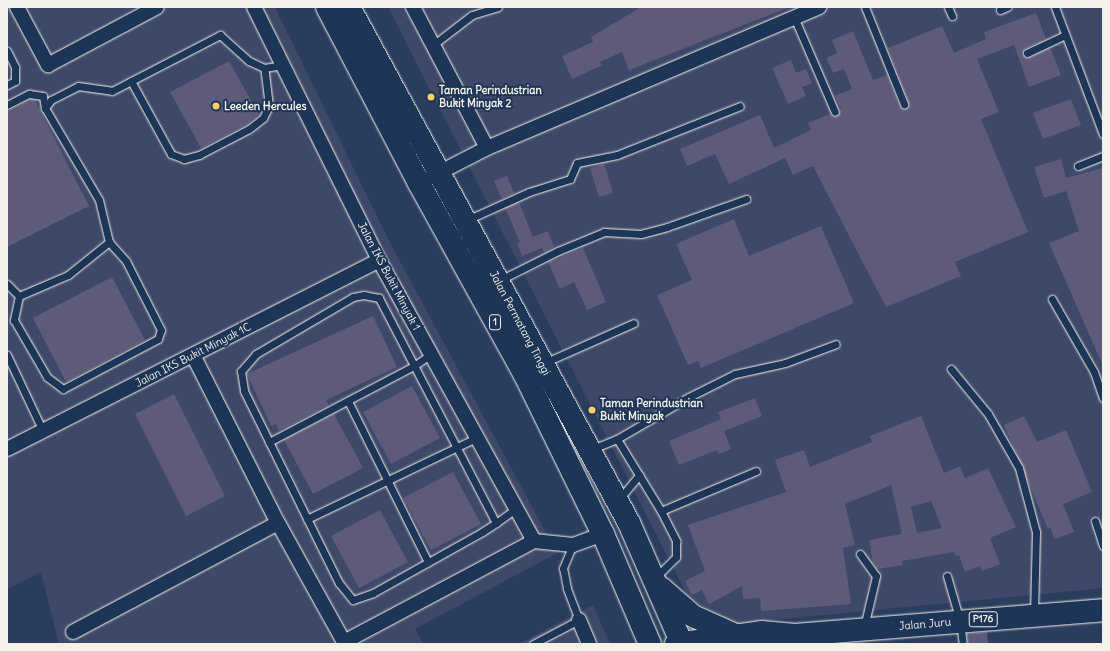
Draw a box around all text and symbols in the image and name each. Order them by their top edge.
place label: Taman Perindustrian Bukit Minyak 2 [439,84,542,110]
marker: Taman Perindustrian Bukit Minyak 2 [426,92,436,102]
place label: Leeden Hercules [224,99,306,113]
marker: Leeden Hercules [211,101,221,111]
street label: Jalan IKS Bukit Minyak 1 [355,220,423,332]
street label: Jalan Permatang Tinggi [487,268,553,378]
road number: 1 [489,314,501,330]
street label: Jalan IKS Bukit Minyak 1C [133,320,253,390]
place label: Taman Perindustrian Bukit Minyak [600,397,703,423]
marker: Taman Perindustrian Bukit Minyak [587,405,597,415]
road number: P176 [968,611,998,627]
street label: Jalan Juru [898,615,952,633]

